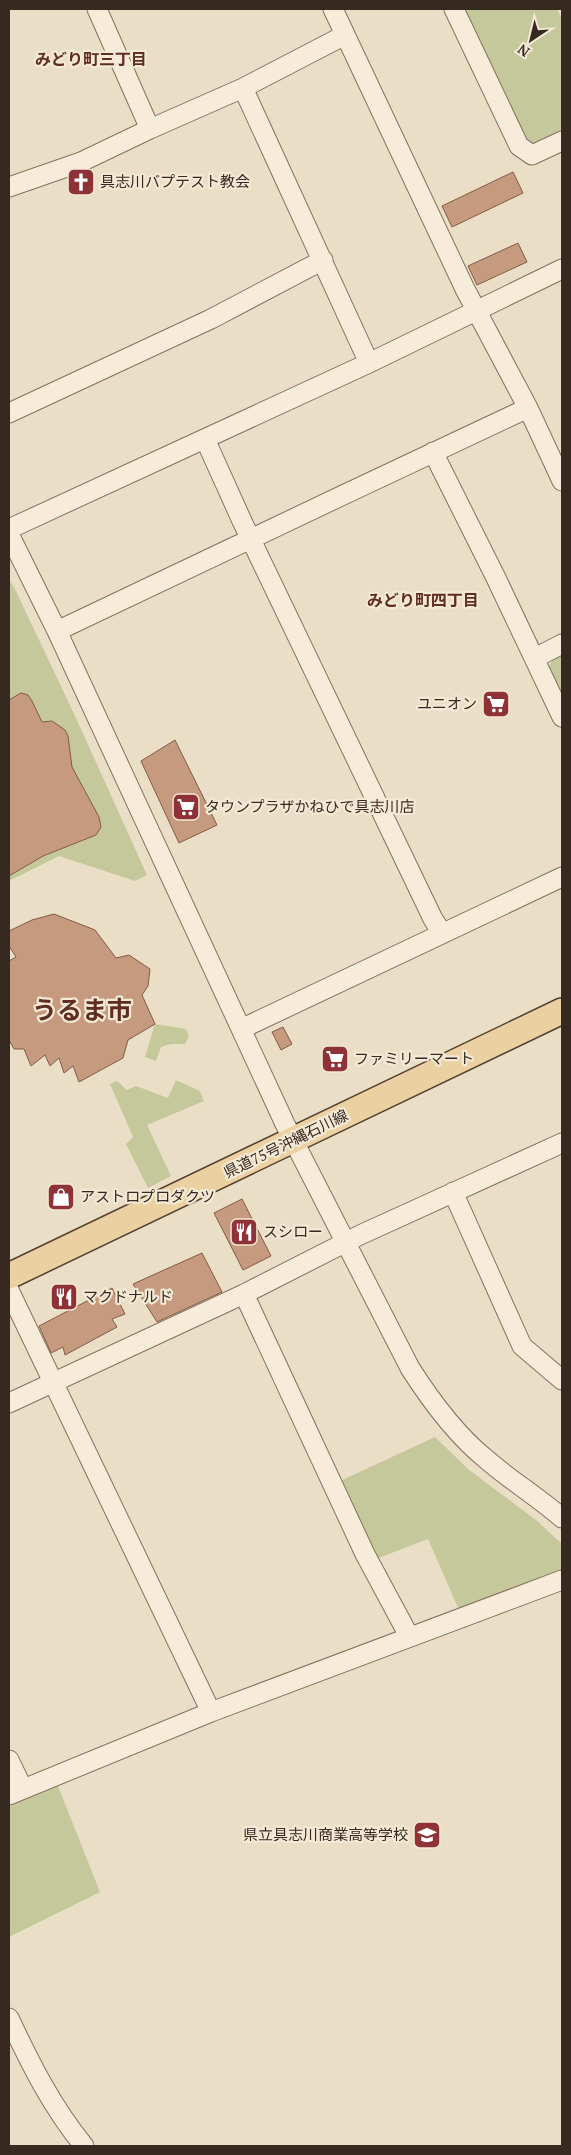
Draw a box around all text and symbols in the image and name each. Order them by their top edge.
north arrow [506,15,556,65]
text: N [513,40,533,62]
district label: みどり町三丁目 [35,48,147,70]
church icon: 具志川バプテスト教会 [66,167,96,197]
place label: 具志川バプテスト教会 [100,171,250,191]
district label: みどり町四丁目 [367,589,479,611]
supermarket icon: ユニオン [481,689,511,719]
place label: ユニオン [417,693,477,713]
supermarket icon: タウンプラザかねひで具志川店 [171,792,201,822]
place label: タウンプラザかねひで具志川店 [205,796,415,816]
district label: うるま市 [32,993,132,1026]
supermarket icon: ファミリーマート [320,1044,350,1074]
place label: ファミリーマート [354,1048,474,1068]
street label: 県道75号沖縄石川線 [220,1104,351,1182]
shop icon: アストロプロダクツ [46,1182,76,1212]
place label: アストロプロダクツ [80,1186,215,1206]
restaurant icon: スシロー [229,1217,259,1247]
place label: スシロー [263,1221,323,1241]
restaurant icon: マクドナルド [49,1282,79,1312]
place label: マクドナルド [83,1286,173,1306]
school or university icon: 県立具志川商業高等学校 [412,1820,442,1850]
place label: 県立具志川商業高等学校 [243,1824,408,1844]

